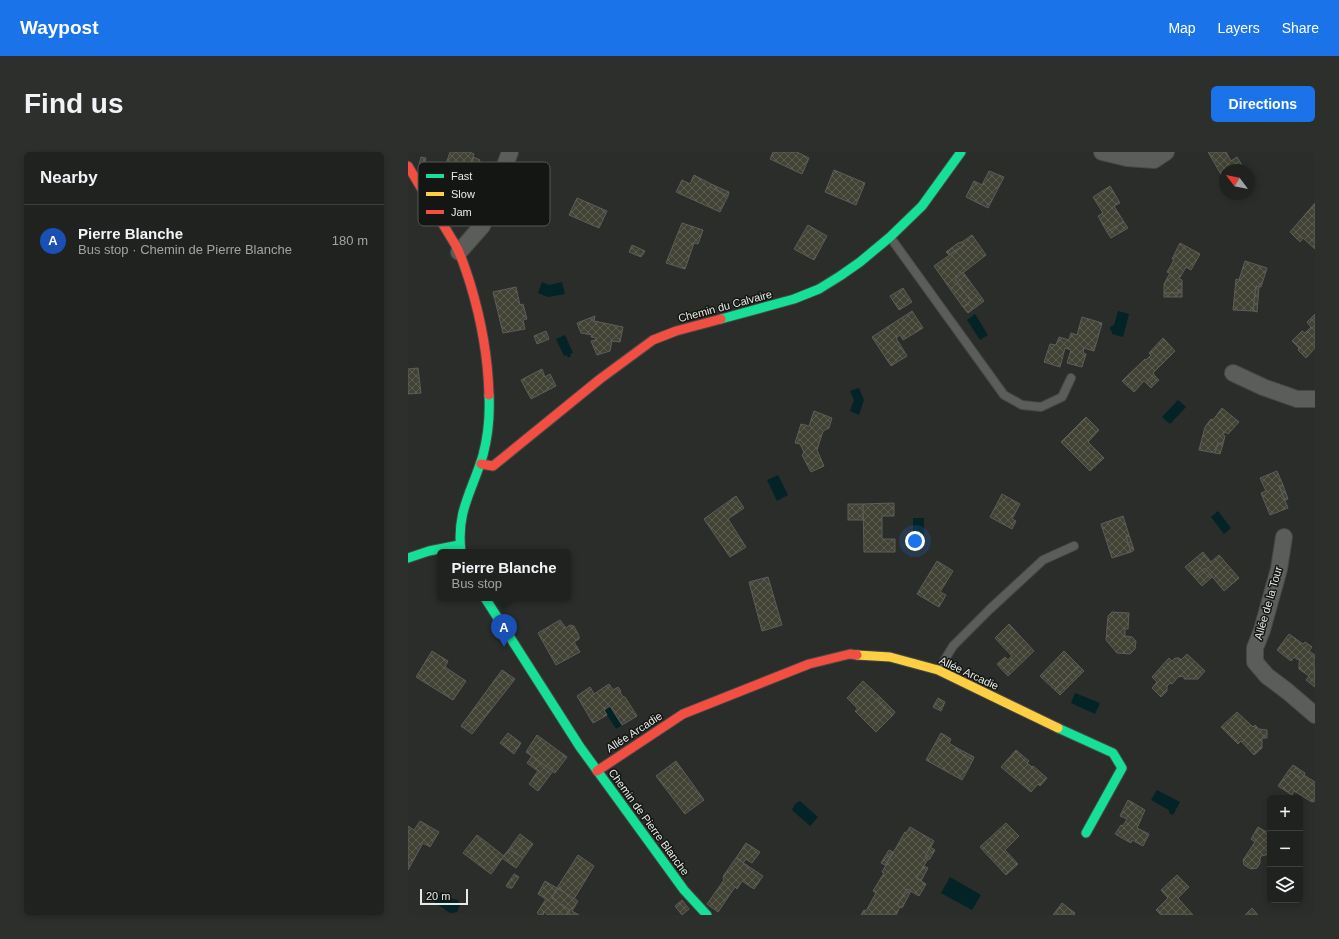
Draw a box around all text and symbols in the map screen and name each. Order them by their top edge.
text: Waypost [20,17,98,38]
text: Map [1168,20,1196,36]
text: Layers [1218,20,1260,36]
text: Share [1282,20,1319,36]
button: Directions [1211,86,1315,122]
text: Find us [24,88,124,119]
legend [418,162,550,226]
north arrow [1219,164,1255,200]
text: Nearby [40,168,98,187]
text: Fast [451,170,472,182]
text: Slow [451,188,475,200]
text: Jam [451,206,472,218]
text: Pierre Blanche [78,225,183,242]
text: A [48,233,58,248]
text: 180 m [332,233,368,248]
text: Bus stop · Chemin de Pierre Blanche [78,242,292,257]
street label: Chemin du Calvaire [677,288,773,324]
your location [905,531,925,551]
popup [437,549,571,601]
text: Pierre Blanche [451,559,557,576]
street label: Allée de la Tour [1252,565,1284,641]
text: Bus stop [451,576,502,591]
pin: A [491,614,517,647]
street label: Allée Arcadie [937,654,1001,692]
street label: Allée Arcadie [604,709,664,755]
street label: Chemin de Pierre Blanche [606,767,692,877]
map controls [1267,795,1303,903]
button: + [1267,795,1303,831]
button: − [1267,831,1303,867]
button: layers [1267,867,1303,903]
scale bar [420,887,468,906]
text: 20 m [426,890,450,902]

